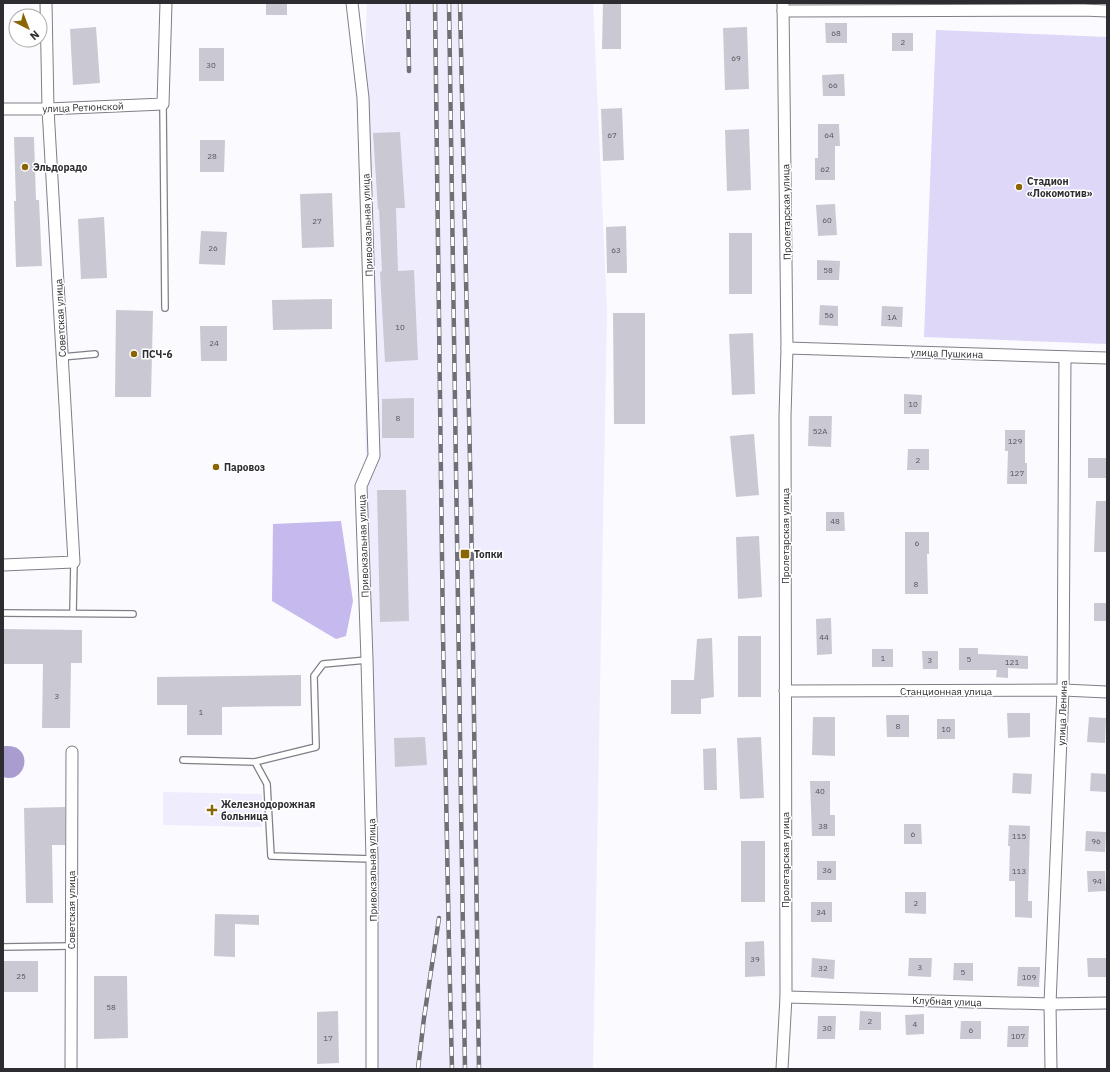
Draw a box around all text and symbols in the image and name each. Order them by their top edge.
north arrow [8,8,48,48]
text: N [27,28,42,43]
house number: 68 [831,28,841,38]
house number: 2 [901,37,906,47]
house number: 69 [731,53,741,63]
house number: 30 [206,60,216,70]
house number: 66 [828,80,838,90]
street label: улица Ретюнской [42,100,124,115]
house number: 67 [607,130,617,140]
house number: 64 [824,130,834,140]
house number: 28 [207,151,217,161]
place label: Эльдорадо [33,161,88,174]
marker: Эльдорадо [20,162,30,172]
street label: Пролетарская улица [779,163,794,260]
house number: 62 [820,164,830,174]
street label: Привокзальная улица [359,173,376,277]
place label: Стадион «Локомотив» [1027,175,1093,200]
marker: Стадион «Локомотив» [1014,182,1024,192]
house number: 60 [822,215,832,225]
house number: 27 [312,216,322,226]
house number: 26 [208,243,218,253]
house number: 63 [611,245,621,255]
house number: 58 [823,265,833,275]
street label: Советская улица [52,278,69,358]
house number: 56 [824,310,834,320]
house number: 1А [887,312,897,322]
house number: 10 [395,322,405,332]
house number: 24 [209,338,219,348]
street label: улица Пушкина [910,346,984,361]
place label: ПСЧ-6 [142,348,172,361]
marker: ПСЧ-6 [129,349,139,359]
house number: 10 [908,399,918,409]
house number: 8 [396,413,401,423]
house number: 52А [813,426,827,436]
house number: 129 [1008,436,1022,446]
house number: 2 [916,455,921,465]
place label: Паровоз [224,461,265,474]
marker: Паровоз [211,462,221,472]
house number: 127 [1010,468,1024,478]
street label: Пролетарская улица [779,487,792,584]
street label: Привокзальная улица [355,494,372,598]
house number: 48 [830,516,840,526]
house number: 6 [915,538,920,548]
marker: Топки [459,548,471,560]
place label: Топки [474,548,503,561]
house number: 8 [914,579,919,589]
house number: 44 [819,632,829,642]
house number: 1 [881,653,886,663]
house number: 5 [967,654,972,664]
house number: 3 [928,655,933,665]
house number: 121 [1005,657,1019,667]
street label: улица Ленина [1055,679,1070,746]
street label: Станционная улица [900,685,993,698]
house number: 3 [55,691,60,701]
house number: 1 [199,707,204,717]
house number: 8 [896,721,901,731]
house number: 10 [941,724,951,734]
house number: 40 [815,786,825,796]
place label: Железнодорожная больница [221,798,316,823]
marker: Железнодорожная больница [206,804,218,816]
street label: Пролетарская улица [779,811,792,908]
street label: Привокзальная улица [365,818,380,922]
house number: 38 [818,821,828,831]
house number: 6 [911,829,916,839]
house number: 115 [1012,831,1026,841]
house number: 96 [1091,836,1101,846]
house number: 36 [822,865,832,875]
house number: 113 [1012,866,1026,876]
street label: Советская улица [65,870,78,949]
house number: 94 [1092,876,1102,886]
house number: 2 [914,898,919,908]
house number: 34 [816,907,826,917]
house number: 39 [750,954,760,964]
house number: 3 [918,962,923,972]
house number: 32 [818,963,828,973]
house number: 5 [961,967,966,977]
house number: 25 [16,971,26,981]
house number: 109 [1022,972,1036,982]
street label: Клубная улица [912,994,983,1009]
house number: 58 [106,1002,116,1012]
house number: 2 [868,1016,873,1026]
house number: 4 [913,1019,918,1029]
house number: 30 [822,1023,832,1033]
house number: 6 [969,1025,974,1035]
house number: 107 [1011,1031,1025,1041]
house number: 17 [323,1033,333,1043]

